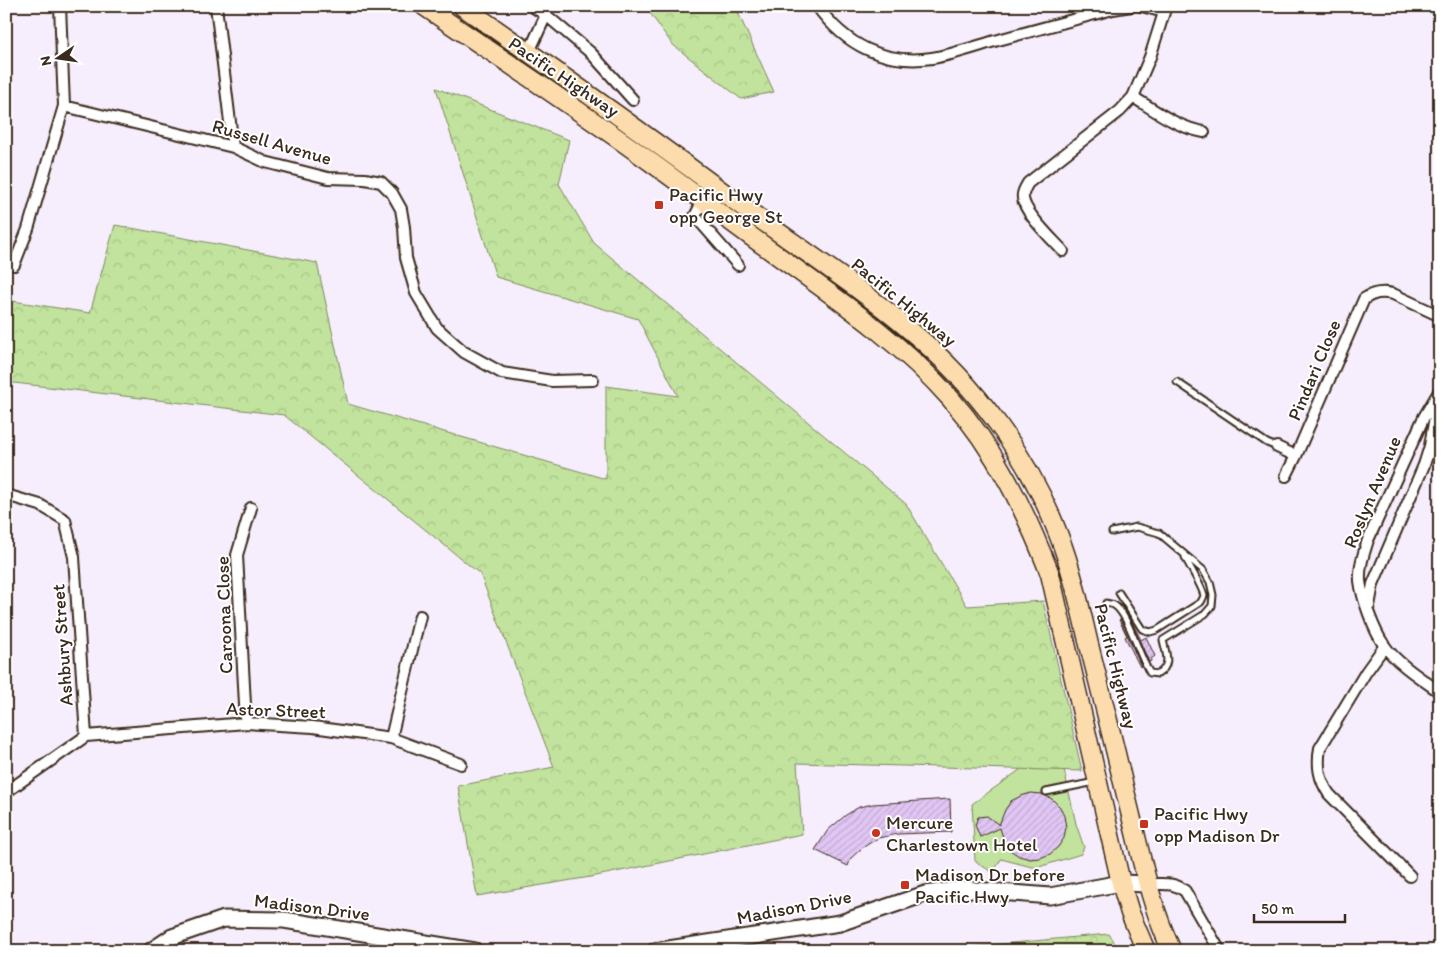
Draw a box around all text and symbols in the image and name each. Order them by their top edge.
street label: Pacific Highway [504,31,624,123]
north arrow [32,32,82,82]
text: N [36,54,55,67]
street label: Russell Avenue [210,114,334,170]
place label: Pacific Hwy opp George St [669,183,783,228]
marker: Pacific Hwy opp George St [653,199,665,211]
street label: Pacific Highway [847,253,961,351]
street label: Pindari Close [1282,316,1346,424]
street label: Roslyn Avenue [1338,433,1406,551]
street label: Caroona Close [210,556,238,674]
street label: Ashbury Street [46,583,78,707]
street label: Pacific Highway [1089,601,1143,731]
street label: Astor Street [226,697,326,723]
place label: Pacific Hwy opp Madison Dr [1154,802,1280,847]
place label: Mercure Charlestown Hotel [886,811,1038,856]
marker: Pacific Hwy opp Madison Dr [1138,818,1150,830]
marker: Mercure Charlestown Hotel [870,827,882,839]
place label: Madison Dr before Pacific Hwy [915,863,1065,908]
marker: Madison Dr before Pacific Hwy [899,879,911,891]
street label: Madison Drive [735,885,853,929]
street label: Madison Drive [253,889,371,925]
scale bar [1254,892,1345,924]
text: 50 m [1261,900,1294,918]

